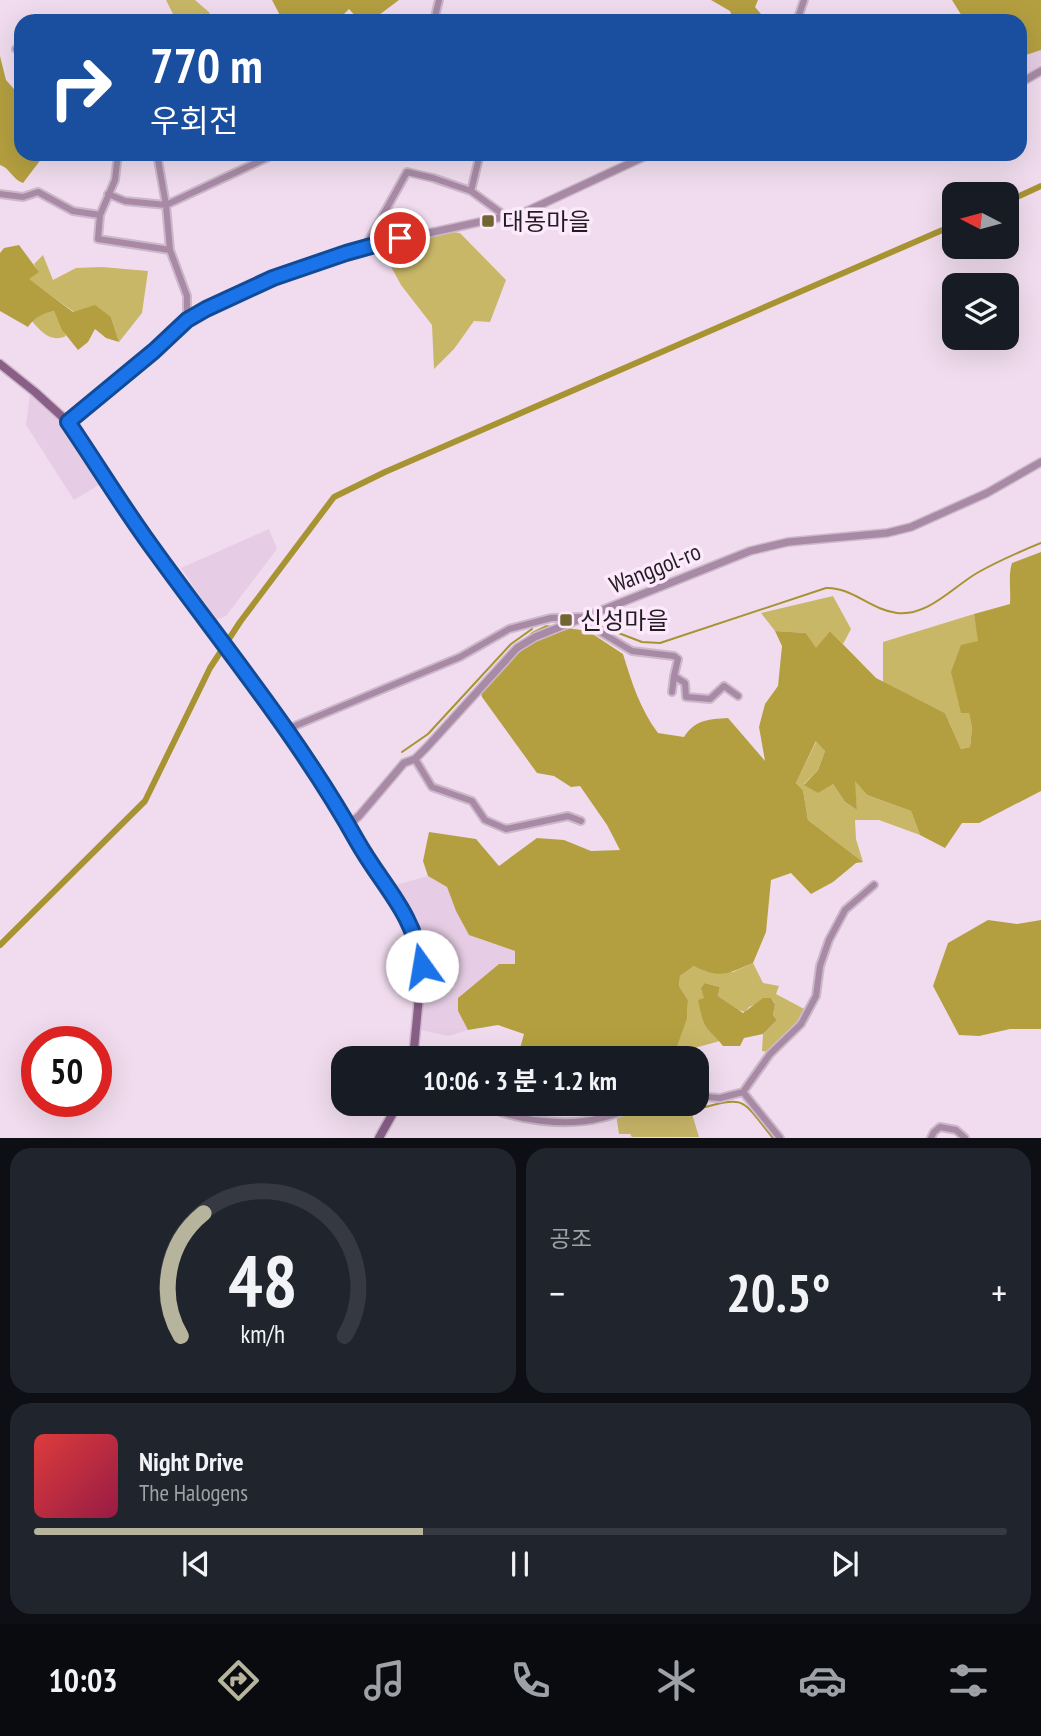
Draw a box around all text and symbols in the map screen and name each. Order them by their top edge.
text: 770 m [150,33,263,97]
icon: right [35,42,126,133]
text: 우회전 [150,99,238,141]
north arrow [942,182,1018,259]
map controls [942,182,1019,350]
place label: 대동마을 [502,206,590,237]
pin [370,208,430,268]
marker: 대동마을 [480,213,496,229]
icon: arrive [381,219,419,257]
button: layers [942,273,1019,350]
street label: Wanggol-ro [605,536,705,600]
place label: 신성마을 [580,605,668,636]
marker: 신성마을 [558,612,574,628]
position arrow [385,929,459,1003]
speed limit sign: 50 [21,1026,112,1117]
text: 10:06 · 3 분 · 1.2 km [423,1064,617,1097]
text: 공조 [550,1224,592,1253]
text: 48 [228,1233,298,1327]
text: 20.5° [726,1259,831,1326]
text: − [550,1268,565,1317]
text: + [991,1268,1007,1317]
text: km/h [241,1318,285,1350]
text: Night Drive [139,1445,244,1478]
text: The Halogens [139,1478,248,1507]
icon: previous [177,1545,215,1583]
icon: pause [501,1545,539,1583]
icon: next [826,1545,864,1583]
icon: directions [214,1656,263,1705]
icon: music [360,1656,409,1705]
icon: phone [506,1656,555,1705]
icon: climate [652,1656,701,1705]
icon: car [798,1656,847,1705]
icon: filters [944,1656,993,1705]
text: 10:03 [48,1659,118,1701]

